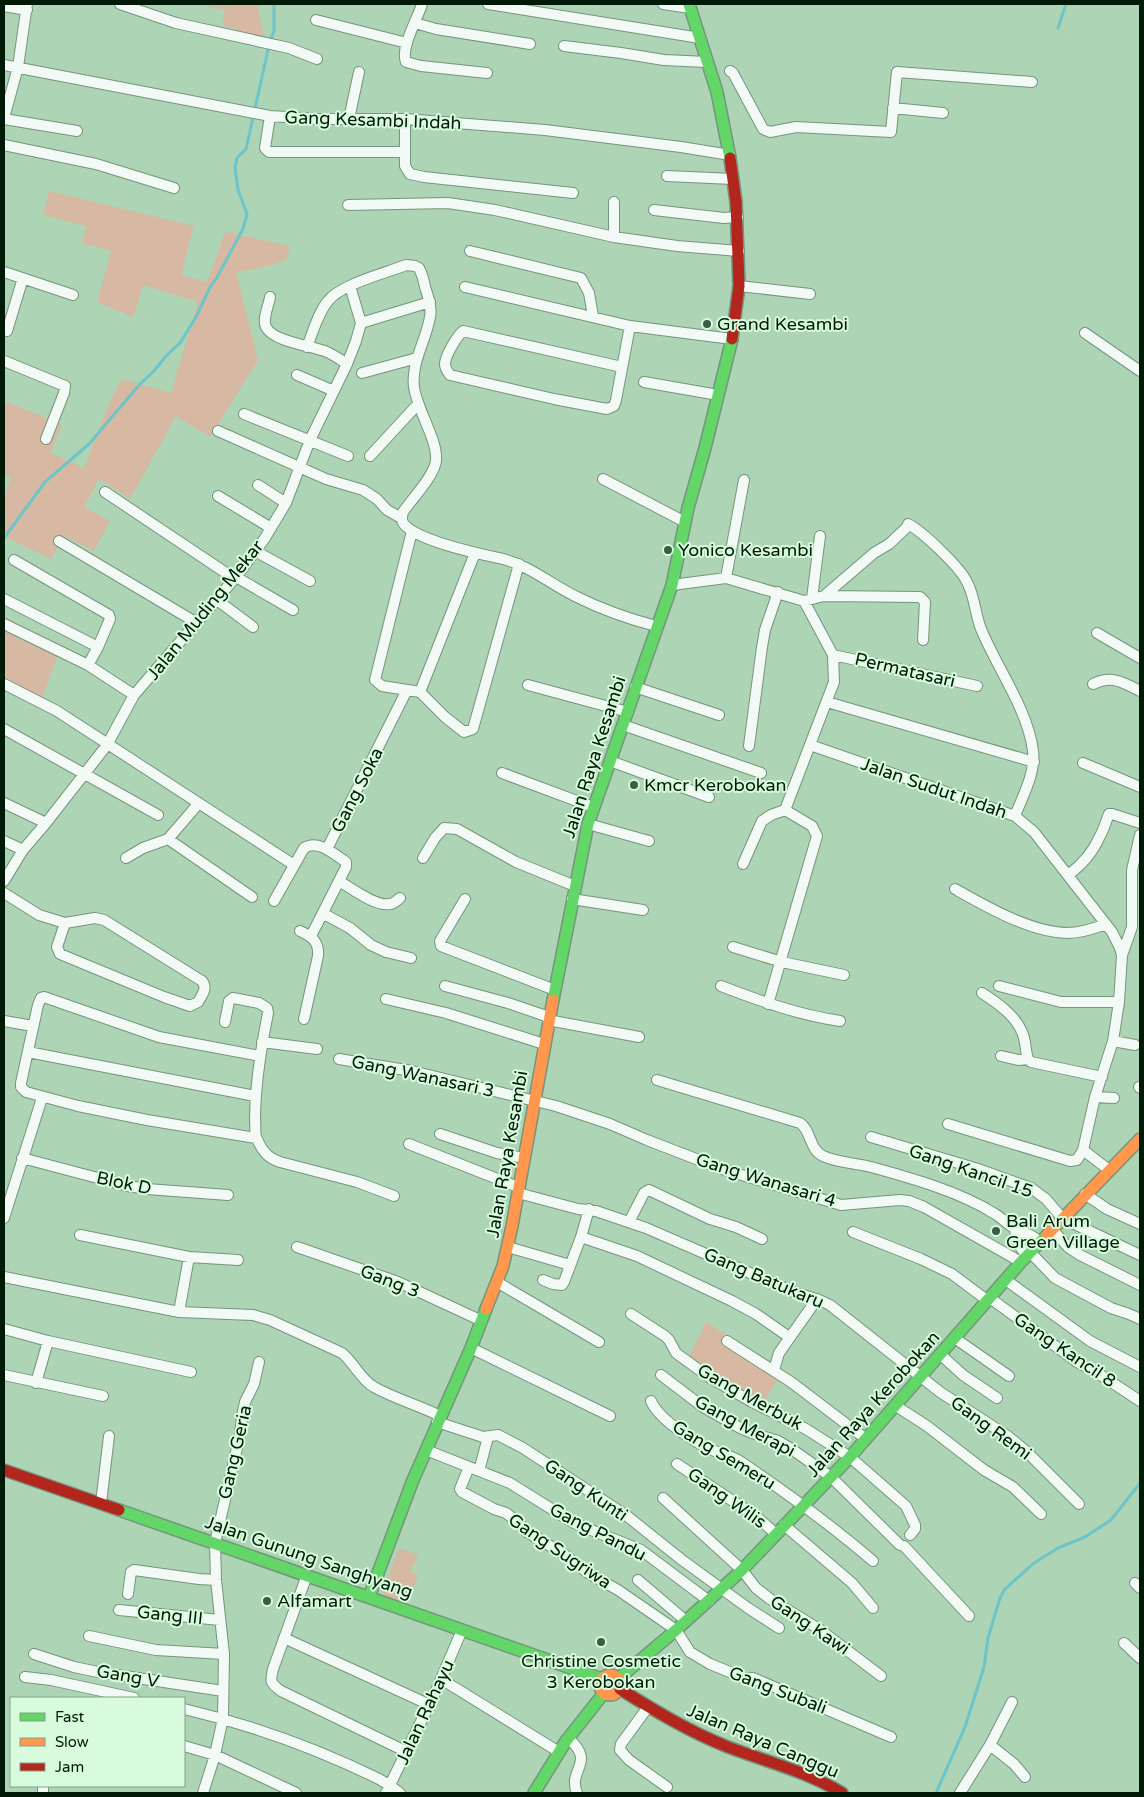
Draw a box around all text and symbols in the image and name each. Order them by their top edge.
street label: Gang Kesambi Indah [284,106,462,134]
place label: Grand Kesambi [717,313,848,335]
marker: Grand Kesambi [701,318,713,330]
street label: Jalan Muding Mekar [142,536,268,684]
place label: Yonico Kesambi [678,539,813,561]
marker: Yonico Kesambi [662,544,674,556]
street label: Permatasari [853,648,957,692]
street label: Jalan Raya Kesambi [557,673,631,841]
street label: Gang Soka [326,744,388,836]
street label: Jalan Sudut Indah [858,753,1010,823]
place label: Kmcr Kerobokan [644,774,787,796]
marker: Kmcr Kerobokan [628,779,640,791]
street label: Gang Wanasari 3 [350,1050,496,1102]
street label: Jalan Raya Kesambi [481,1069,533,1239]
street label: Gang Kancil 15 [906,1139,1036,1203]
street label: Gang Wanasari 4 [693,1148,839,1212]
street label: Blok D [94,1166,154,1200]
place label: Bali Arum Green Village [1006,1210,1120,1253]
marker: Bali Arum Green Village [990,1225,1002,1237]
street label: Gang Batukaru [701,1243,827,1313]
street label: Gang 3 [357,1260,423,1302]
street label: Gang Kancil 8 [1010,1308,1120,1392]
street label: Jalan Raya Kerobokan [802,1327,944,1481]
street label: Gang Merbuk [693,1359,807,1435]
street label: Gang Merapi [691,1390,799,1462]
street label: Gang Remi [946,1391,1036,1465]
street label: Gang Geria [213,1403,257,1501]
street label: Gang Semeru [668,1416,780,1494]
street label: Gang Kunti [540,1454,632,1526]
street label: Gang Wilis [683,1463,771,1533]
street label: Gang Pandu [546,1498,650,1566]
street label: Gang Sugriwa [504,1508,616,1594]
street label: Jalan Gunung Sanghyang [202,1511,416,1603]
place label: Alfamart [277,1590,352,1612]
street label: Gang Kawi [766,1590,854,1660]
marker: Alfamart [261,1595,273,1607]
street label: Gang III [136,1601,204,1629]
marker: Christine Cosmetic 3 Kerobokan [595,1636,607,1648]
place label: Christine Cosmetic 3 Kerobokan [521,1650,681,1693]
street label: Jalan Rahayu [391,1656,459,1768]
street label: Gang V [95,1660,162,1692]
street label: Gang Subali [726,1661,830,1719]
legend [10,1697,185,1787]
street label: Jalan Raya Canggu [684,1699,842,1783]
text: Fast [55,1708,85,1726]
text: Slow [55,1733,89,1751]
text: Jam [55,1758,84,1776]

